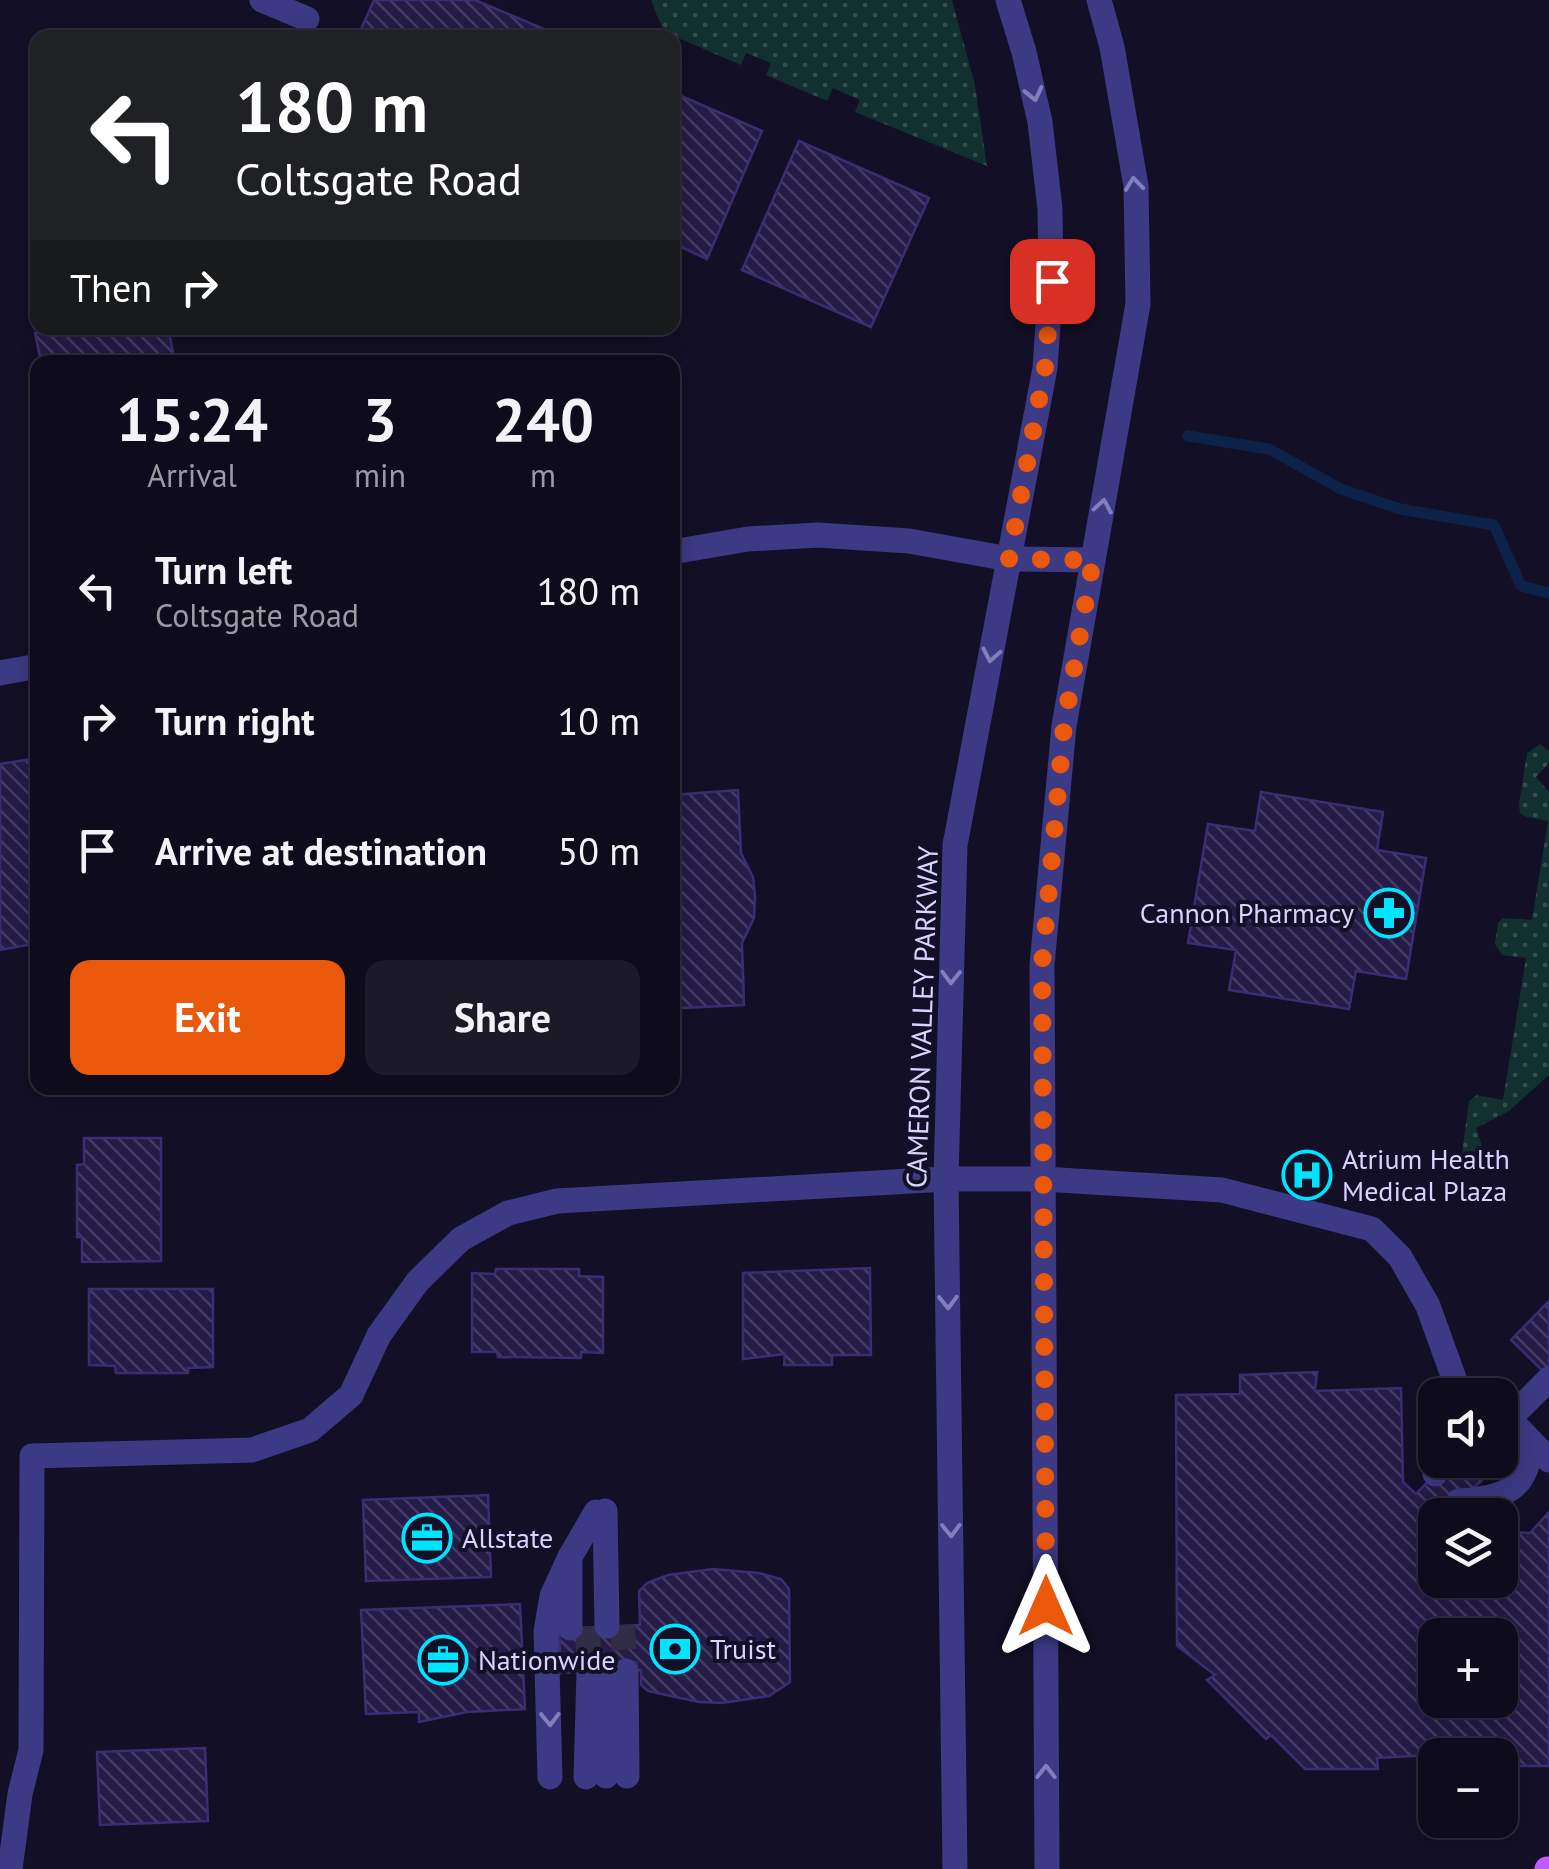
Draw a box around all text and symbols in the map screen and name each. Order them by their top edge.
text: 180 m [235,61,428,151]
icon: left [70,70,200,200]
one-way arrow [1022,85,1043,102]
text: Coltsgate Road [235,149,522,207]
one-way arrow [1124,176,1145,192]
pin [1010,239,1095,324]
icon: arrive [1025,254,1080,309]
icon: right [172,260,227,315]
text: Then [70,263,152,312]
text: 15:24 [116,380,268,458]
text: 3 [363,380,397,458]
text: 240 [492,380,594,458]
text: Arrival [147,454,237,496]
text: min [354,454,406,496]
text: m [530,454,556,496]
one-way arrow [1092,498,1113,514]
text: Turn left [155,545,292,594]
icon: left [70,563,125,618]
text: 180 m [537,566,640,615]
text: Coltsgate Road [155,594,359,636]
one-way arrow [981,646,1002,663]
icon: right [70,693,125,748]
text: Turn right [155,696,315,745]
text: 10 m [558,696,640,745]
icon: arrive [70,823,125,878]
text: Arrive at destination [155,826,487,875]
text: 50 m [558,826,640,875]
street label: CAMERON VALLEY PARKWAY [897,845,946,1189]
pharmacy icon: Cannon Pharmacy [1363,887,1415,939]
place label: Cannon Pharmacy [1140,894,1354,931]
button: Exit [70,960,345,1075]
button: Share [365,960,640,1075]
one-way arrow [941,969,962,985]
place label: Atrium Health Medical Plaza [1342,1140,1510,1209]
hospital icon: Atrium Health Medical Plaza [1281,1149,1333,1201]
one-way arrow [938,1294,959,1310]
map controls [1418,1378,1518,1838]
button: sound [1418,1378,1518,1478]
button: layers [1418,1498,1518,1598]
office icon: Allstate [401,1512,453,1564]
place label: Allstate [462,1519,553,1556]
one-way arrow [941,1523,962,1539]
position arrow [994,1554,1098,1658]
button: + [1418,1618,1518,1718]
bank icon: Truist [649,1623,701,1675]
place label: Truist [710,1630,777,1667]
office icon: Nationwide [417,1634,469,1686]
place label: Nationwide [478,1641,615,1678]
one-way arrow [539,1712,560,1728]
button: − [1418,1738,1518,1838]
one-way arrow [1035,1763,1057,1778]

